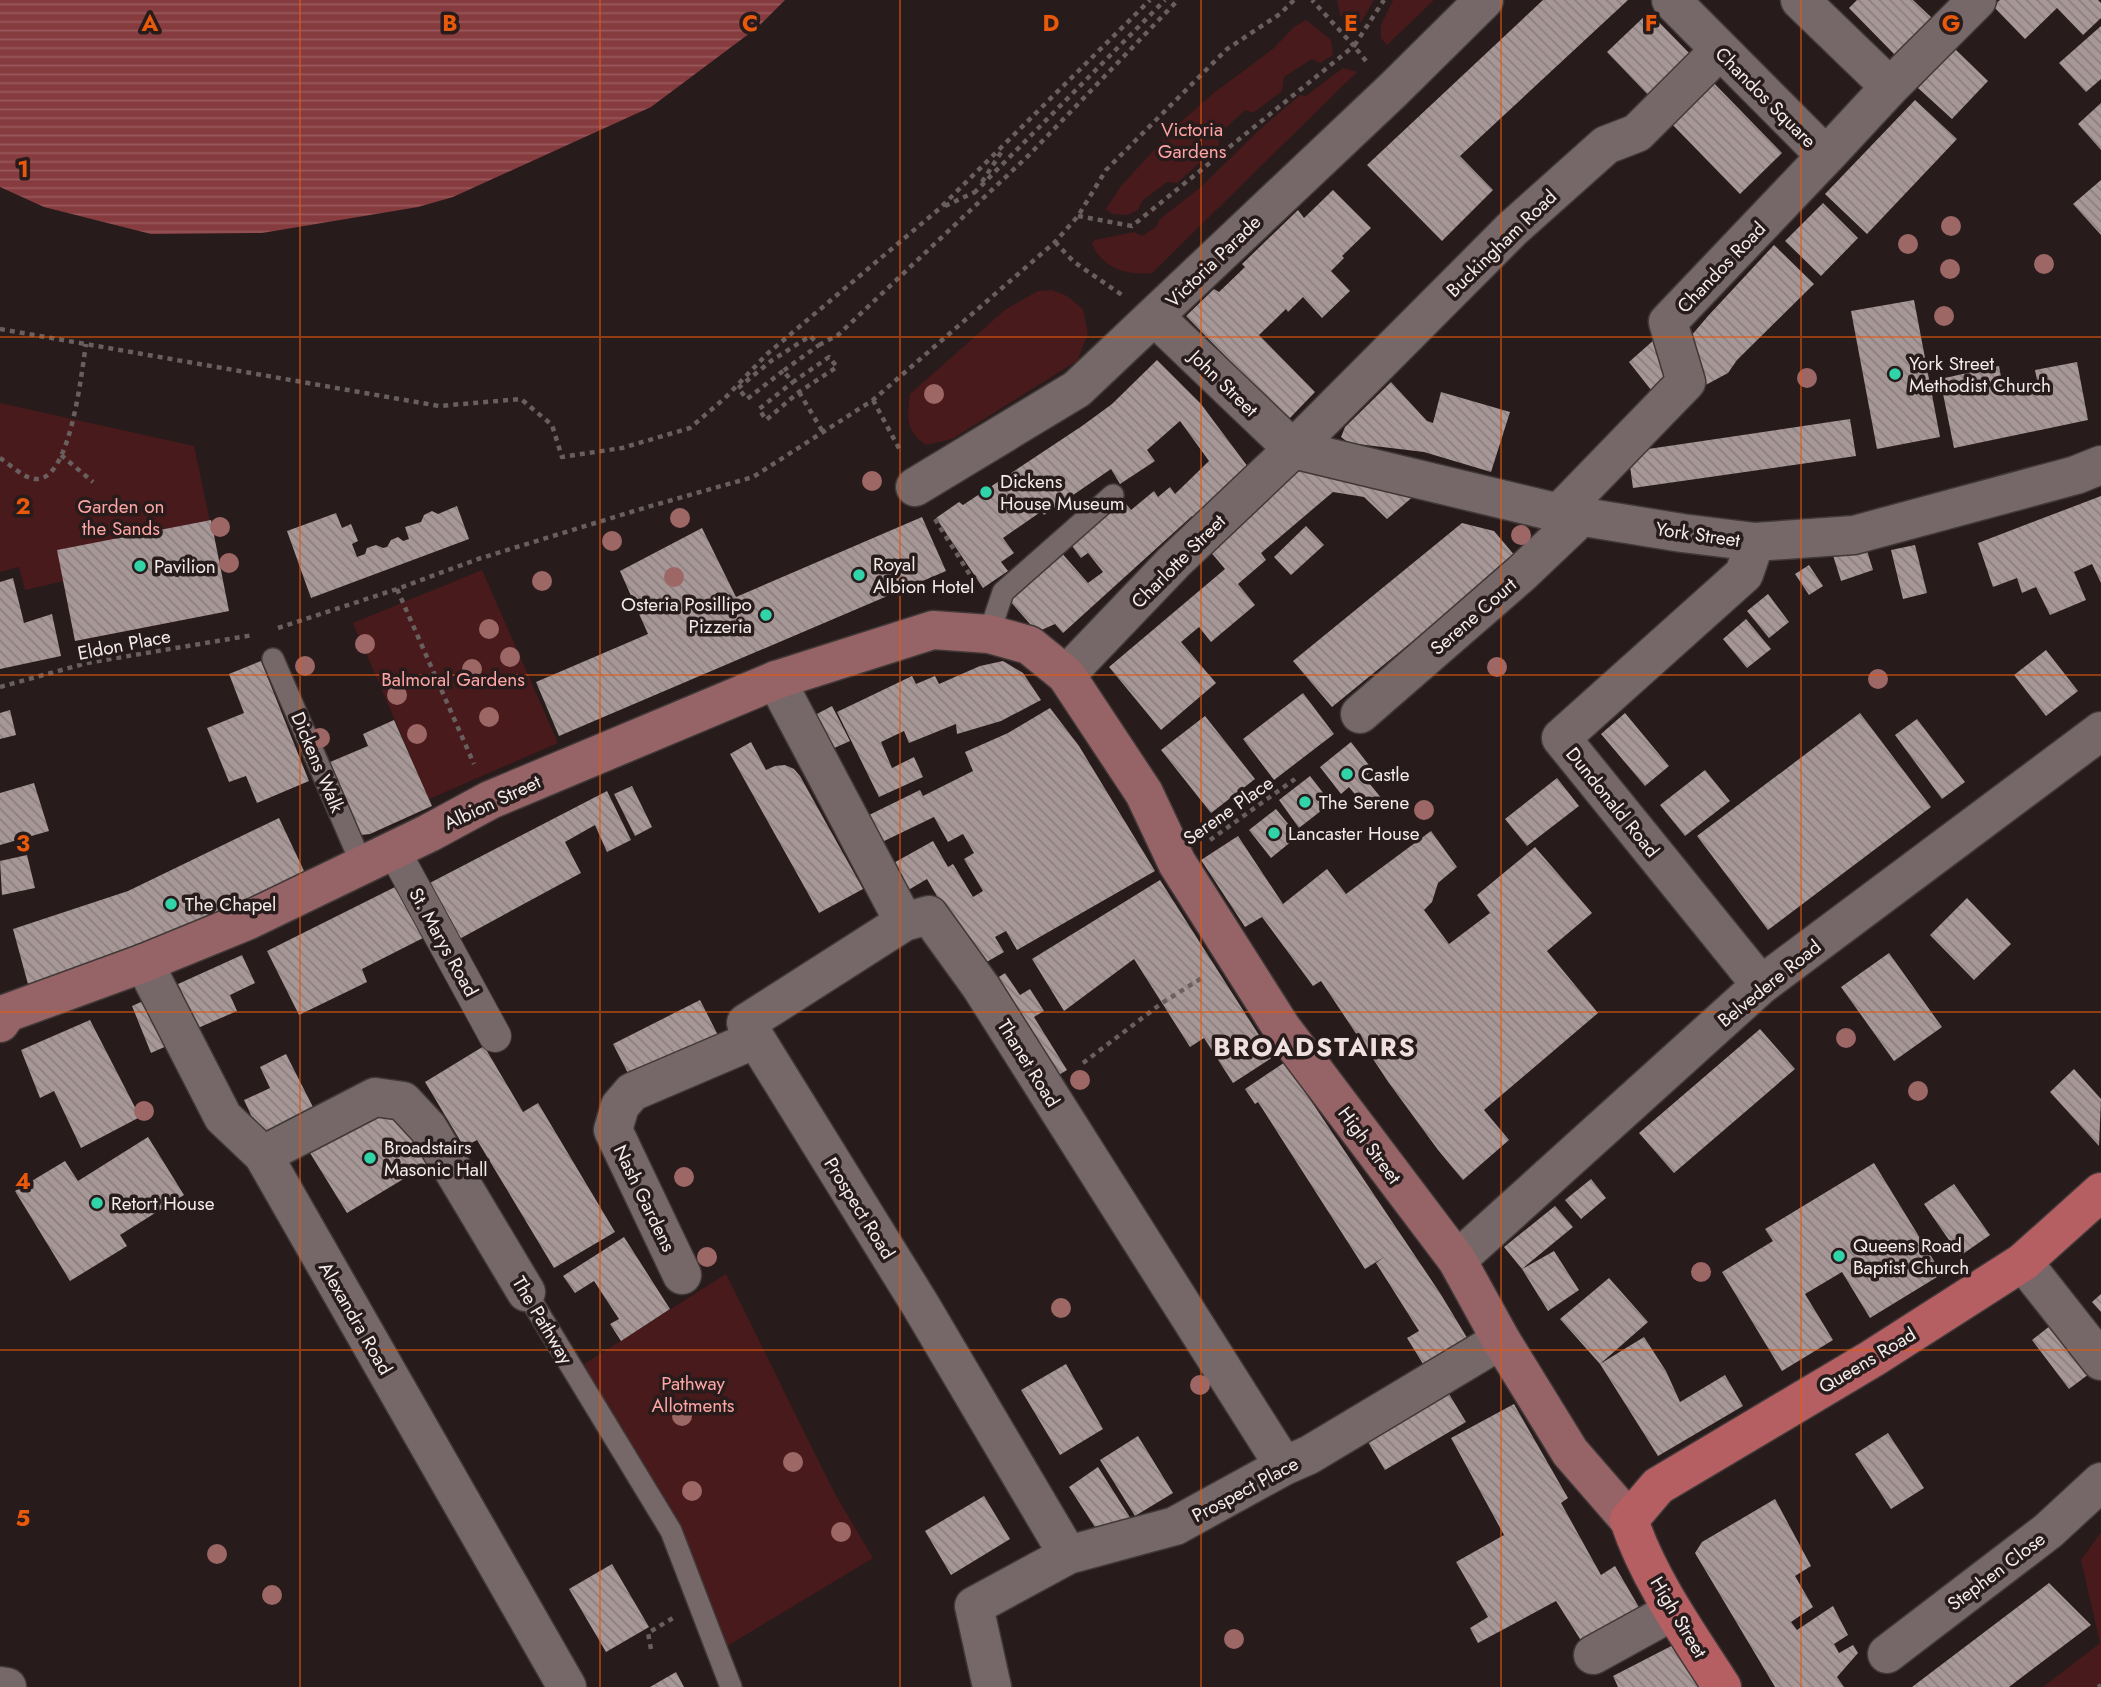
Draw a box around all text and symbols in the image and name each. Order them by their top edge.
text: A [141,6,159,40]
text: B [442,6,458,40]
text: C [742,6,758,40]
text: D [1043,6,1060,40]
text: E [1344,6,1358,40]
text: F [1645,6,1657,40]
text: G [1942,6,1960,40]
street label: Chandos Square [1709,41,1822,154]
park label: Victoria Gardens [1158,116,1227,165]
text: 1 [17,152,29,186]
street label: Buckingham Road [1440,183,1563,303]
street label: Victoria Parade [1160,209,1267,314]
street label: Chandos Road [1671,216,1772,319]
street label: John Street [1181,342,1264,423]
place label: York Street Methodist Church [1909,350,2051,399]
marker: York Street Methodist Church [1887,366,1903,382]
place label: Dickens House Museum [1000,468,1125,517]
marker: Dickens House Museum [978,484,994,500]
text: 2 [15,489,31,523]
park label: Garden on the Sands [77,493,165,542]
street label: Charlotte Street [1125,508,1232,615]
street label: York Street [1654,515,1742,554]
place label: Royal Albion Hotel [873,551,974,600]
place label: Pavilion [154,553,216,580]
marker: Pavilion [132,558,148,574]
marker: Royal Albion Hotel [851,567,867,583]
street label: Serene Court [1424,571,1523,661]
place label: Osteria Posillipo Pizzeria [621,591,752,640]
marker: Osteria Posillipo Pizzeria [758,607,774,623]
street label: Eldon Place [75,622,173,667]
park label: Balmoral Gardens [381,666,525,693]
street label: Dickens Walk [284,708,351,817]
street label: Dundonald Road [1560,741,1666,863]
place label: Castle [1361,761,1410,788]
marker: Castle [1339,766,1355,782]
street label: Albion Street [439,768,545,837]
street label: Serene Place [1178,769,1279,851]
place label: The Serene [1319,789,1409,816]
marker: The Serene [1297,794,1313,810]
place label: Lancaster House [1288,820,1420,847]
marker: Lancaster House [1266,825,1282,841]
text: 3 [16,826,30,860]
street label: St. Marys Road [402,883,485,1002]
place label: The Chapel [185,891,276,918]
marker: The Chapel [163,896,179,912]
street label: Belvedere Road [1712,933,1827,1034]
street label: Thanet Road [991,1014,1066,1112]
district label: BROADSTAIRS [1213,1028,1417,1066]
street label: High Street [1332,1101,1408,1190]
place label: Broadstairs Masonic Hall [384,1134,488,1183]
street label: Nash Gardens [607,1140,682,1256]
marker: Broadstairs Masonic Hall [362,1150,378,1166]
street label: Prospect Road [818,1152,902,1264]
text: 4 [15,1164,31,1198]
place label: Retort House [111,1190,215,1217]
marker: Retort House [89,1195,105,1211]
place label: Queens Road Baptist Church [1853,1232,1969,1281]
marker: Queens Road Baptist Church [1831,1248,1847,1264]
street label: Alexandra Road [312,1257,399,1380]
street label: The Pathway [506,1271,580,1370]
street label: Queens Road [1814,1321,1921,1400]
park label: Pathway Allotments [651,1370,735,1419]
street label: Prospect Place [1187,1450,1303,1529]
text: 5 [16,1501,30,1535]
street label: Stephen Close [1942,1526,2051,1617]
street label: High Street [1644,1572,1714,1663]

